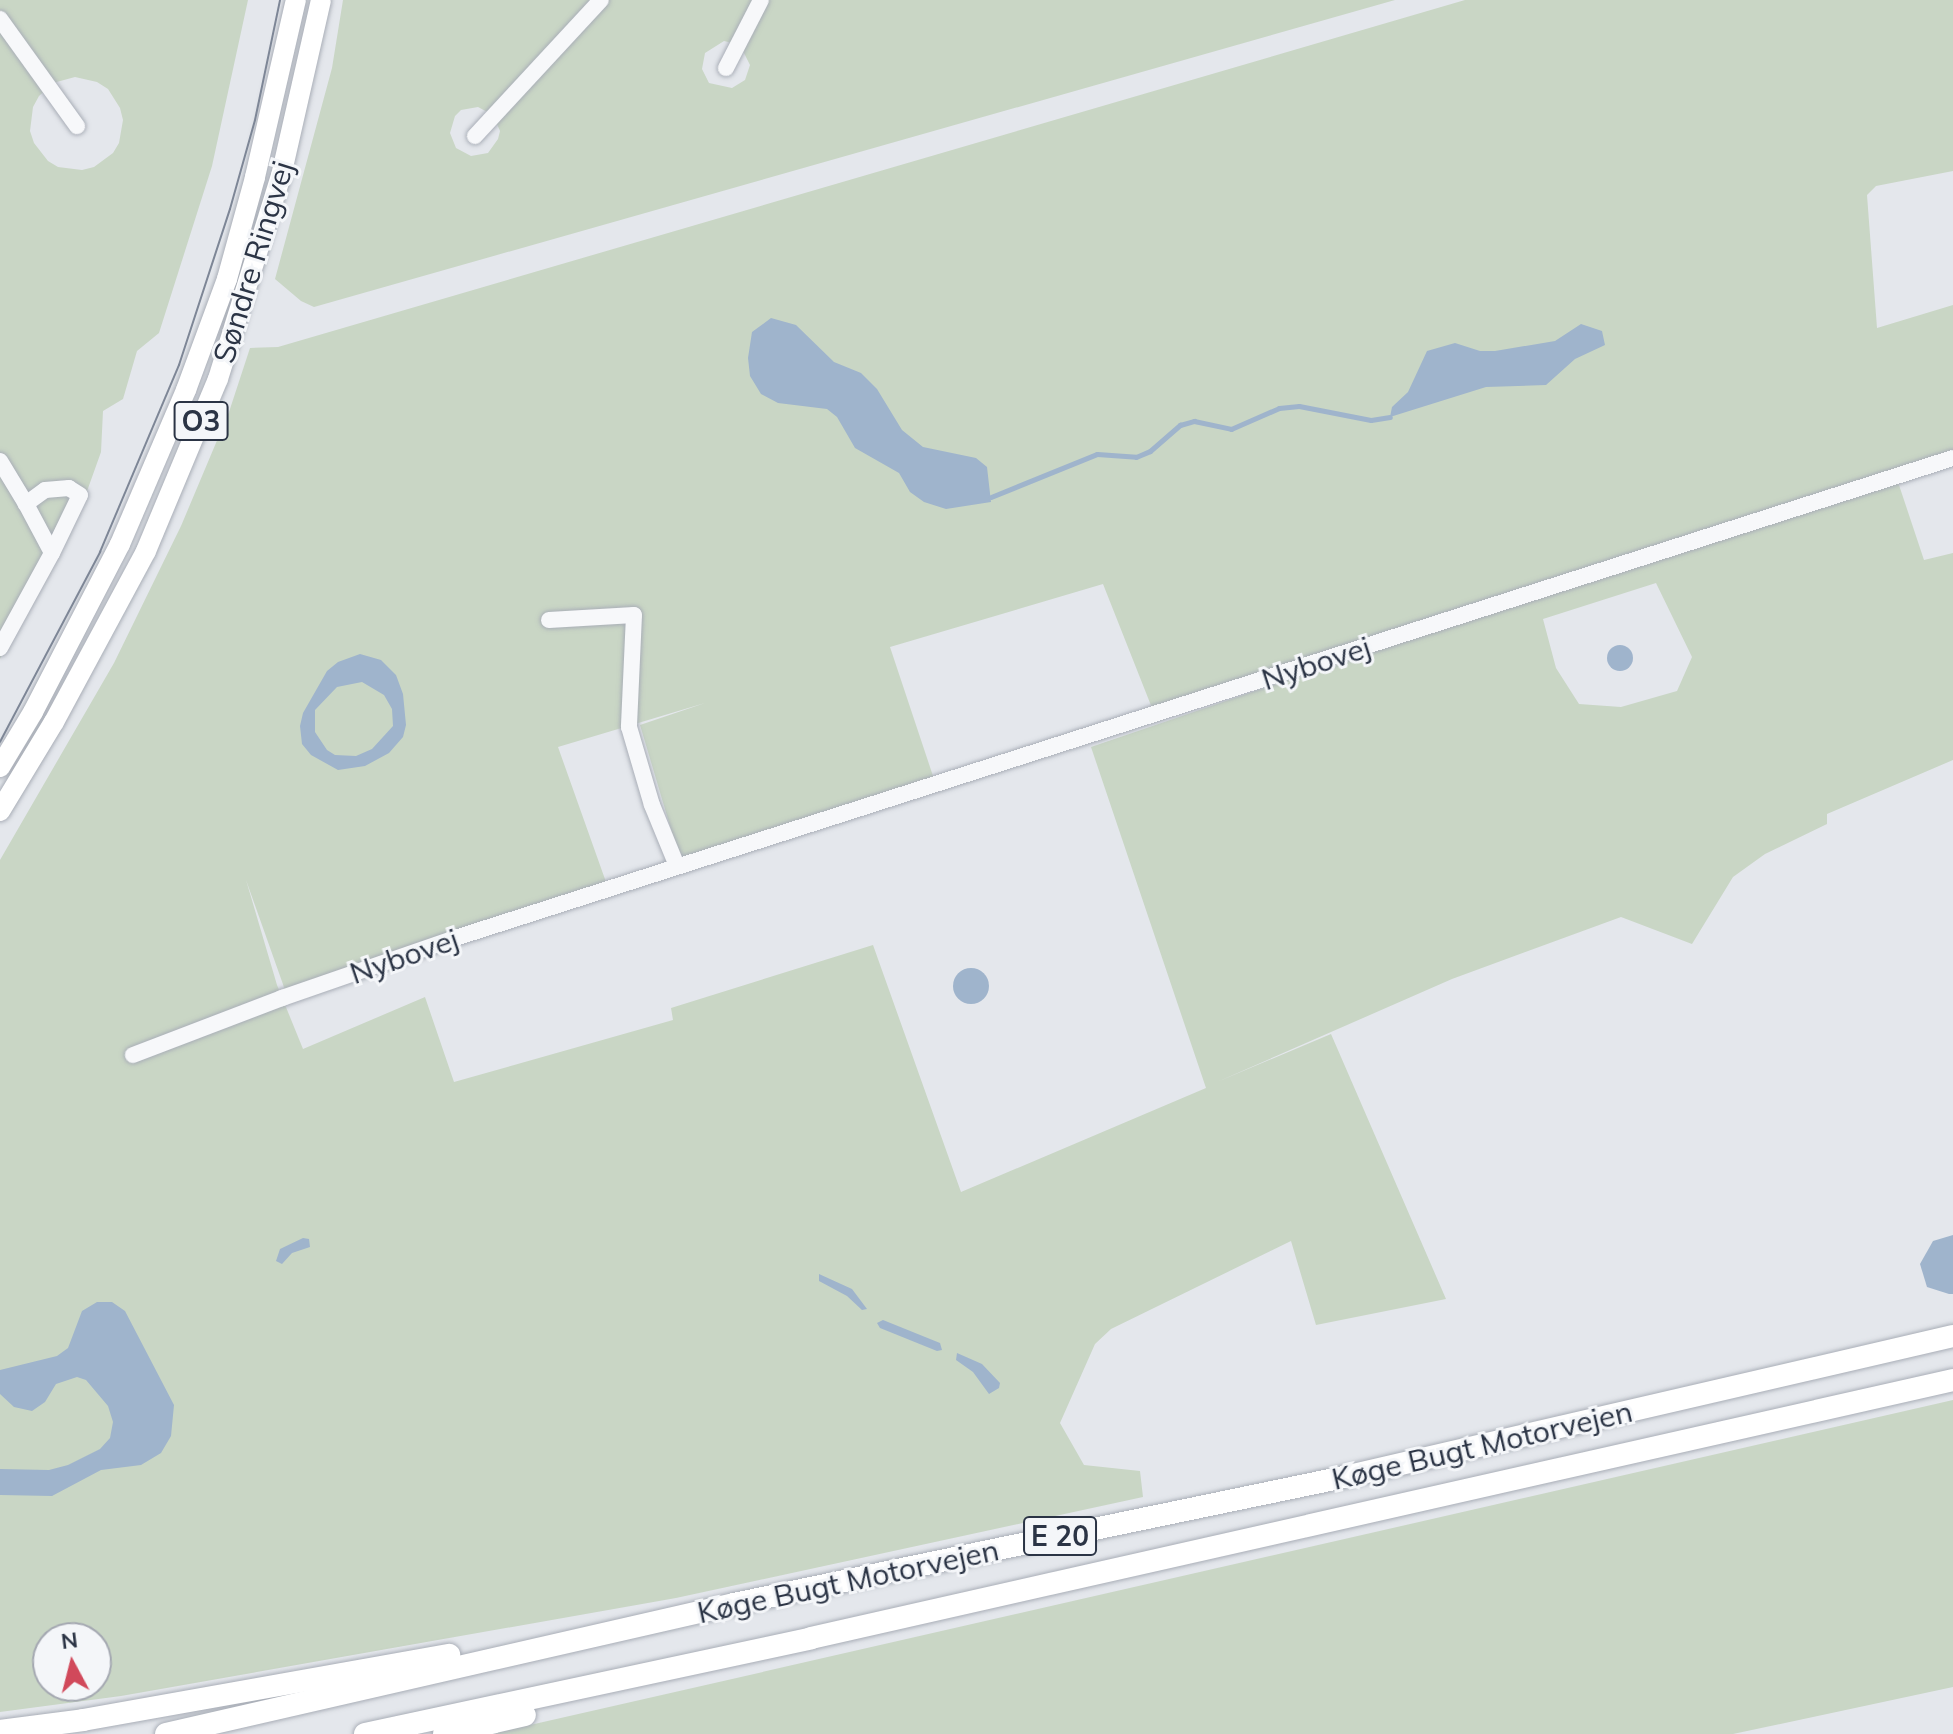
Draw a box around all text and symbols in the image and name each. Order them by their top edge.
street label: Søndre Ringvej [205,157,301,367]
road number: O3 [173,397,229,445]
street label: Nybovej [1257,629,1375,697]
street label: Nybovej [345,921,463,991]
street label: Køge Bugt Motorvejen [1328,1393,1636,1497]
road number: E 20 [1022,1512,1098,1560]
street label: Køge Bugt Motorvejen [694,1531,1002,1631]
north arrow [32,1622,112,1702]
text: N [59,1625,79,1655]

